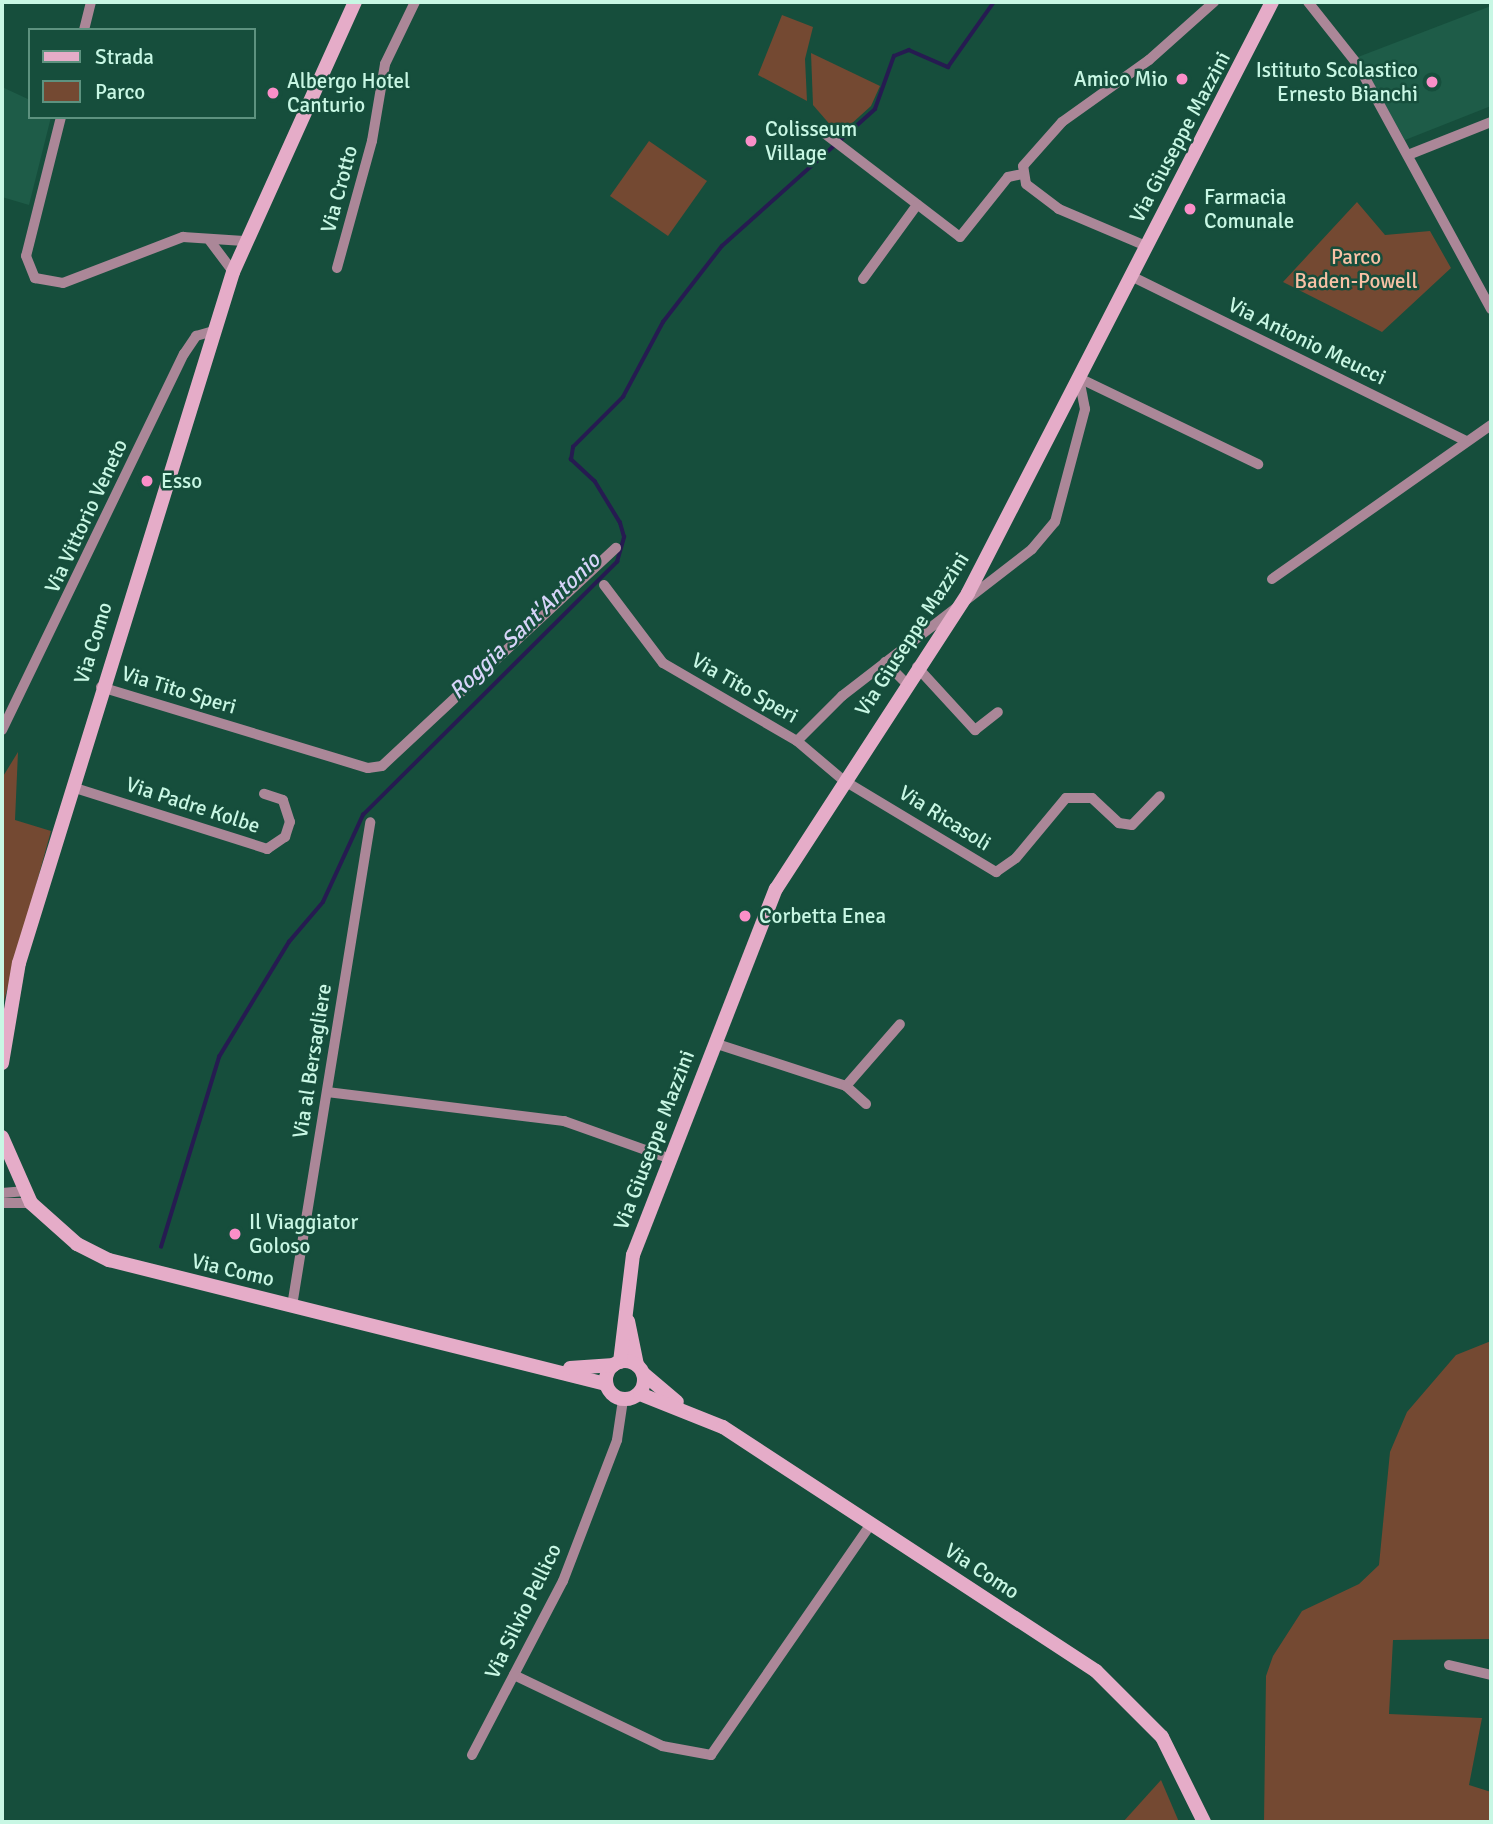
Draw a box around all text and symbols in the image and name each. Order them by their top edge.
legend [28,28,256,119]
text: Strada [95,44,154,70]
street label: Via Giuseppe Mazzini [1124,47,1236,227]
place label: Istituto Scolastico Ernesto Bianchi [1256,57,1418,107]
place label: Amico Mio [1074,66,1168,92]
place label: Albergo Hotel Canturio [287,68,410,118]
marker: Amico Mio [1174,71,1190,87]
marker: Istituto Scolastico Ernesto Bianchi [1424,74,1440,90]
text: Parco [95,79,145,105]
marker: Albergo Hotel Canturio [265,85,281,101]
place label: Colisseum Village [765,116,857,166]
marker: Colisseum Village [743,133,759,149]
street label: Via Crotto [315,143,363,235]
place label: Farmacia Comunale [1204,184,1294,234]
marker: Farmacia Comunale [1182,201,1198,217]
park label: Parco Baden-Powell [1294,244,1418,294]
street label: Via Antonio Meucci [1224,292,1390,390]
street label: Via Vittorio Veneto [39,435,133,597]
place label: Esso [161,468,202,494]
marker: Esso [139,473,155,489]
water label: Roggia Sant'Antonio [444,547,606,705]
street label: Via Giuseppe Mazzini [850,547,974,721]
street label: Via Como [69,599,117,687]
street label: Via Tito Speri [687,647,803,729]
street label: Via Tito Speri [119,661,239,719]
street label: Via Padre Kolbe [123,771,263,839]
street label: Via Ricasoli [894,780,996,856]
place label: Corbetta Enea [759,903,886,929]
marker: Corbetta Enea [737,908,753,924]
street label: Via al Bersagliere [287,982,337,1140]
street label: Via Giuseppe Mazzini [608,1047,700,1233]
place label: Il Viaggiator Goloso [249,1209,358,1259]
marker: Il Viaggiator Goloso [227,1226,243,1242]
street label: Via Como [189,1248,277,1292]
street label: Via Como [940,1538,1024,1604]
street label: Via Silvio Pellico [479,1539,567,1683]

